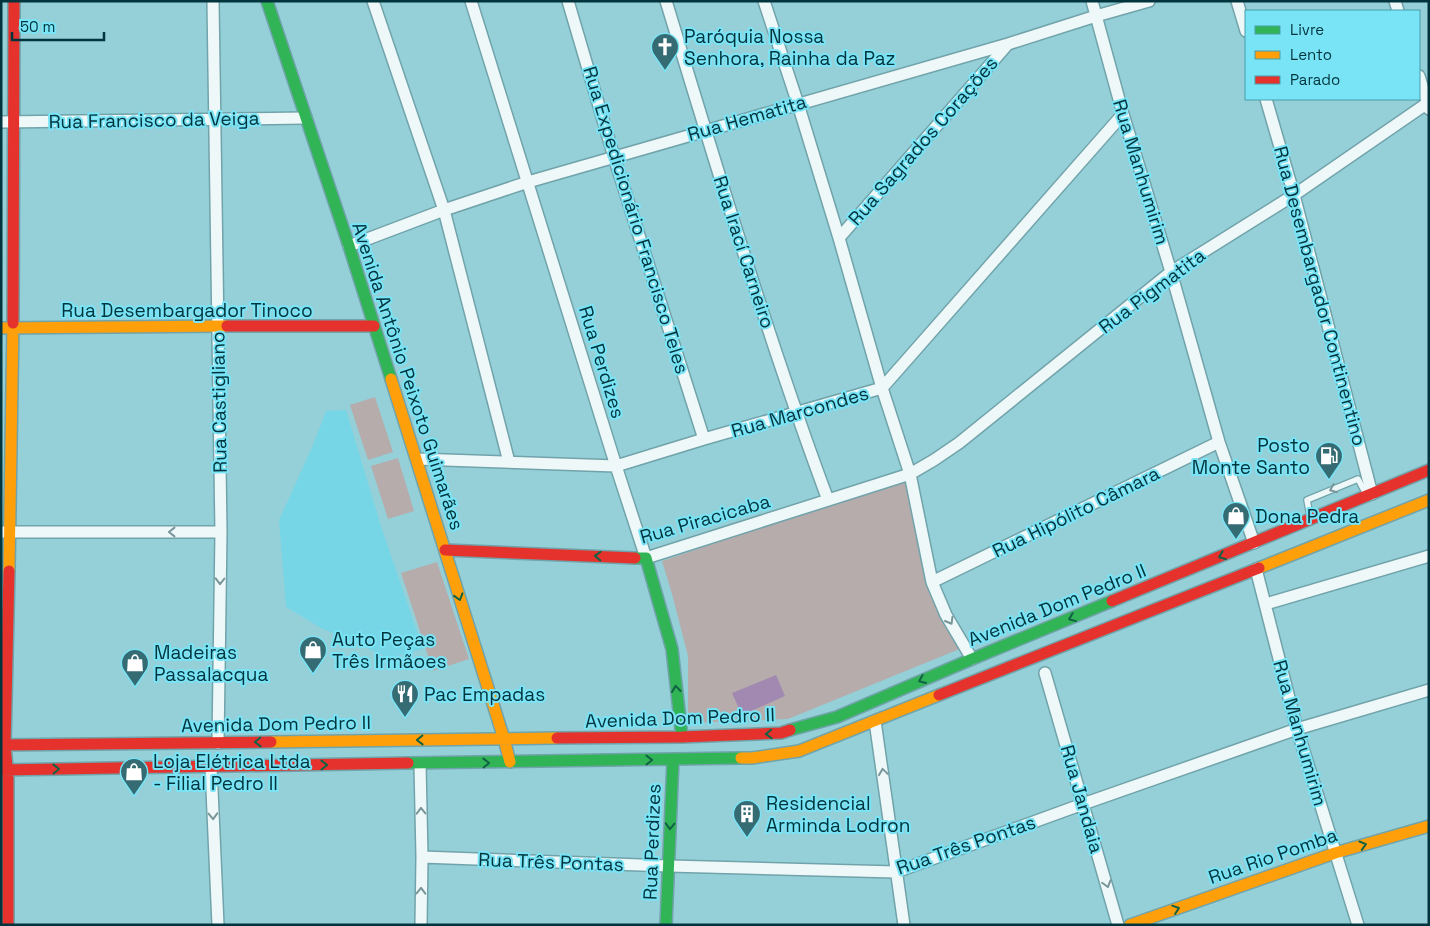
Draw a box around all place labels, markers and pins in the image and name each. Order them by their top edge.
place label: Paróquia Nossa Senhora, Rainha da Paz [684,24,895,71]
church icon: Paróquia Nossa Senhora, Rainha da Paz [650,32,680,71]
place label: Posto Monte Santo [1192,433,1310,480]
fuel station icon: Posto Monte Santo [1314,441,1344,480]
shop icon: Dona Pedra [1221,501,1251,540]
place label: Dona Pedra [1255,504,1359,529]
place label: Auto Peças Três Irmãoes [332,627,447,674]
shop icon: Auto Peças Três Irmãoes [298,635,328,674]
place label: Madeiras Passalacqua [154,640,268,687]
shop icon: Madeiras Passalacqua [120,648,150,687]
restaurant icon: Pac Empadas [390,679,420,718]
place label: Pac Empadas [424,682,545,707]
place label: Loja Elétrica Ltda - Filial Pedro II [153,749,311,796]
shop icon: Loja Elétrica Ltda - Filial Pedro II [119,757,149,796]
place label: Residencial Arminda Lodron [766,791,910,838]
building icon: Residencial Arminda Lodron [732,799,762,838]

